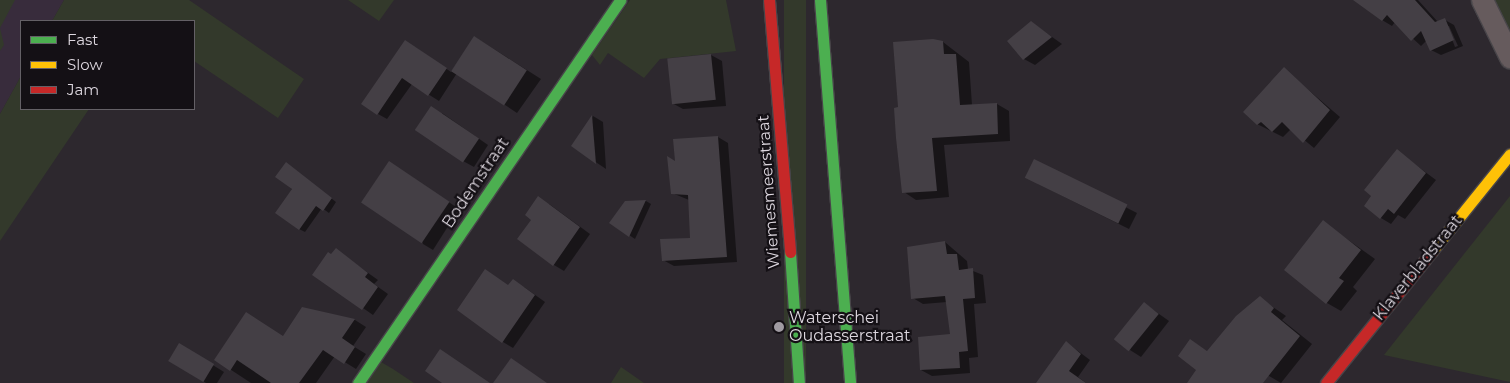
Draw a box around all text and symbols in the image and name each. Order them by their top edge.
legend [20,20,195,110]
text: Fast [67,30,98,49]
text: Slow [67,55,103,74]
text: Jam [67,80,99,99]
street label: Wiemesmeerstraat [754,114,784,270]
street label: Bodemstraat [439,134,513,232]
street label: Klaverbladstraat [1370,211,1466,325]
place label: Waterschei Oudasserstraat [789,308,911,346]
marker: Waterschei Oudasserstraat [773,321,785,333]

